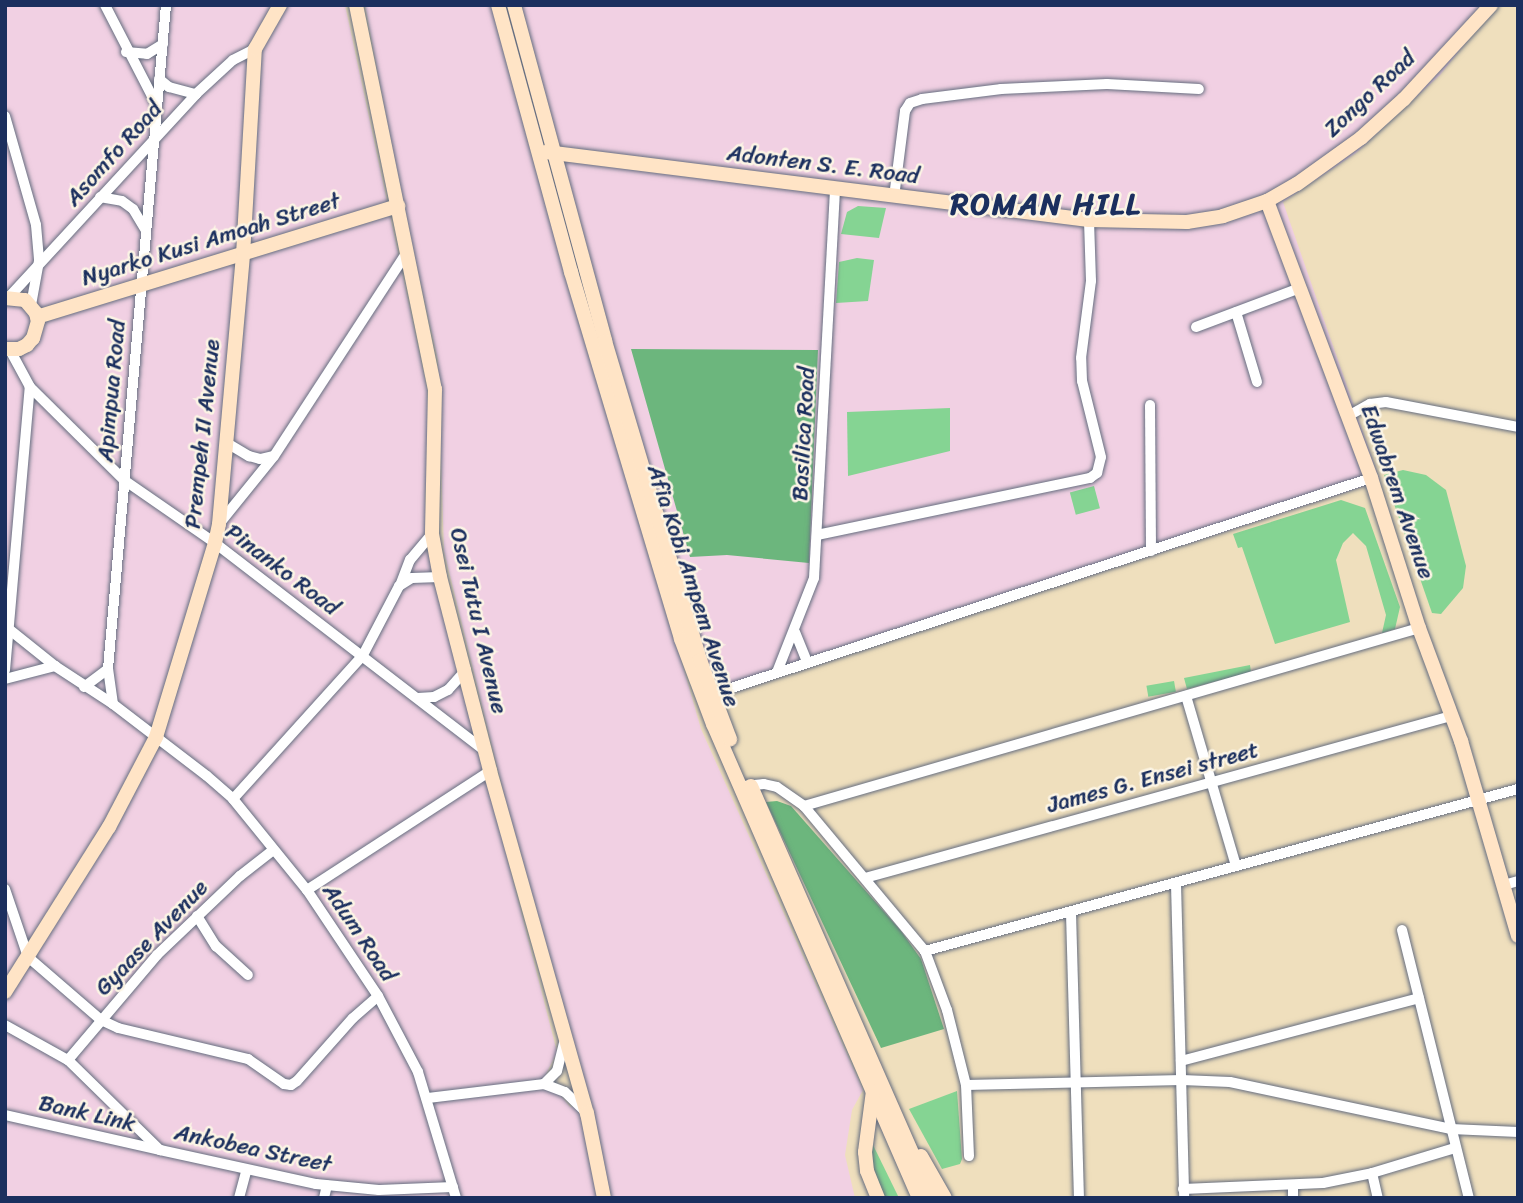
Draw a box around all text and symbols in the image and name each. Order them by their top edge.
street label: Zongo Road [1318,45,1422,143]
street label: Asomfo Road [60,96,168,212]
street label: Adonten S. E. Road [725,140,921,190]
district label: ROMAN HILL [951,186,1141,222]
street label: Nyarko Kusi Amoah Street [78,188,344,292]
street label: Apimpua Road [92,319,132,463]
street label: Prempeh II Avenue [179,338,227,530]
street label: Basilica Road [787,366,821,502]
street label: Edwabrem Avenue [1354,401,1440,583]
street label: Afia Kobi Ampem Avenue [641,461,745,711]
street label: Pinanko Road [220,518,344,622]
street label: Osei Tutu I Avenue [443,526,513,716]
street label: James G. Ensei street [1044,736,1262,820]
street label: Gyaase Avenue [90,874,214,1002]
street label: Adum Road [316,879,402,987]
street label: Bank Link [36,1090,138,1138]
street label: Ankobea Street [172,1119,334,1179]

